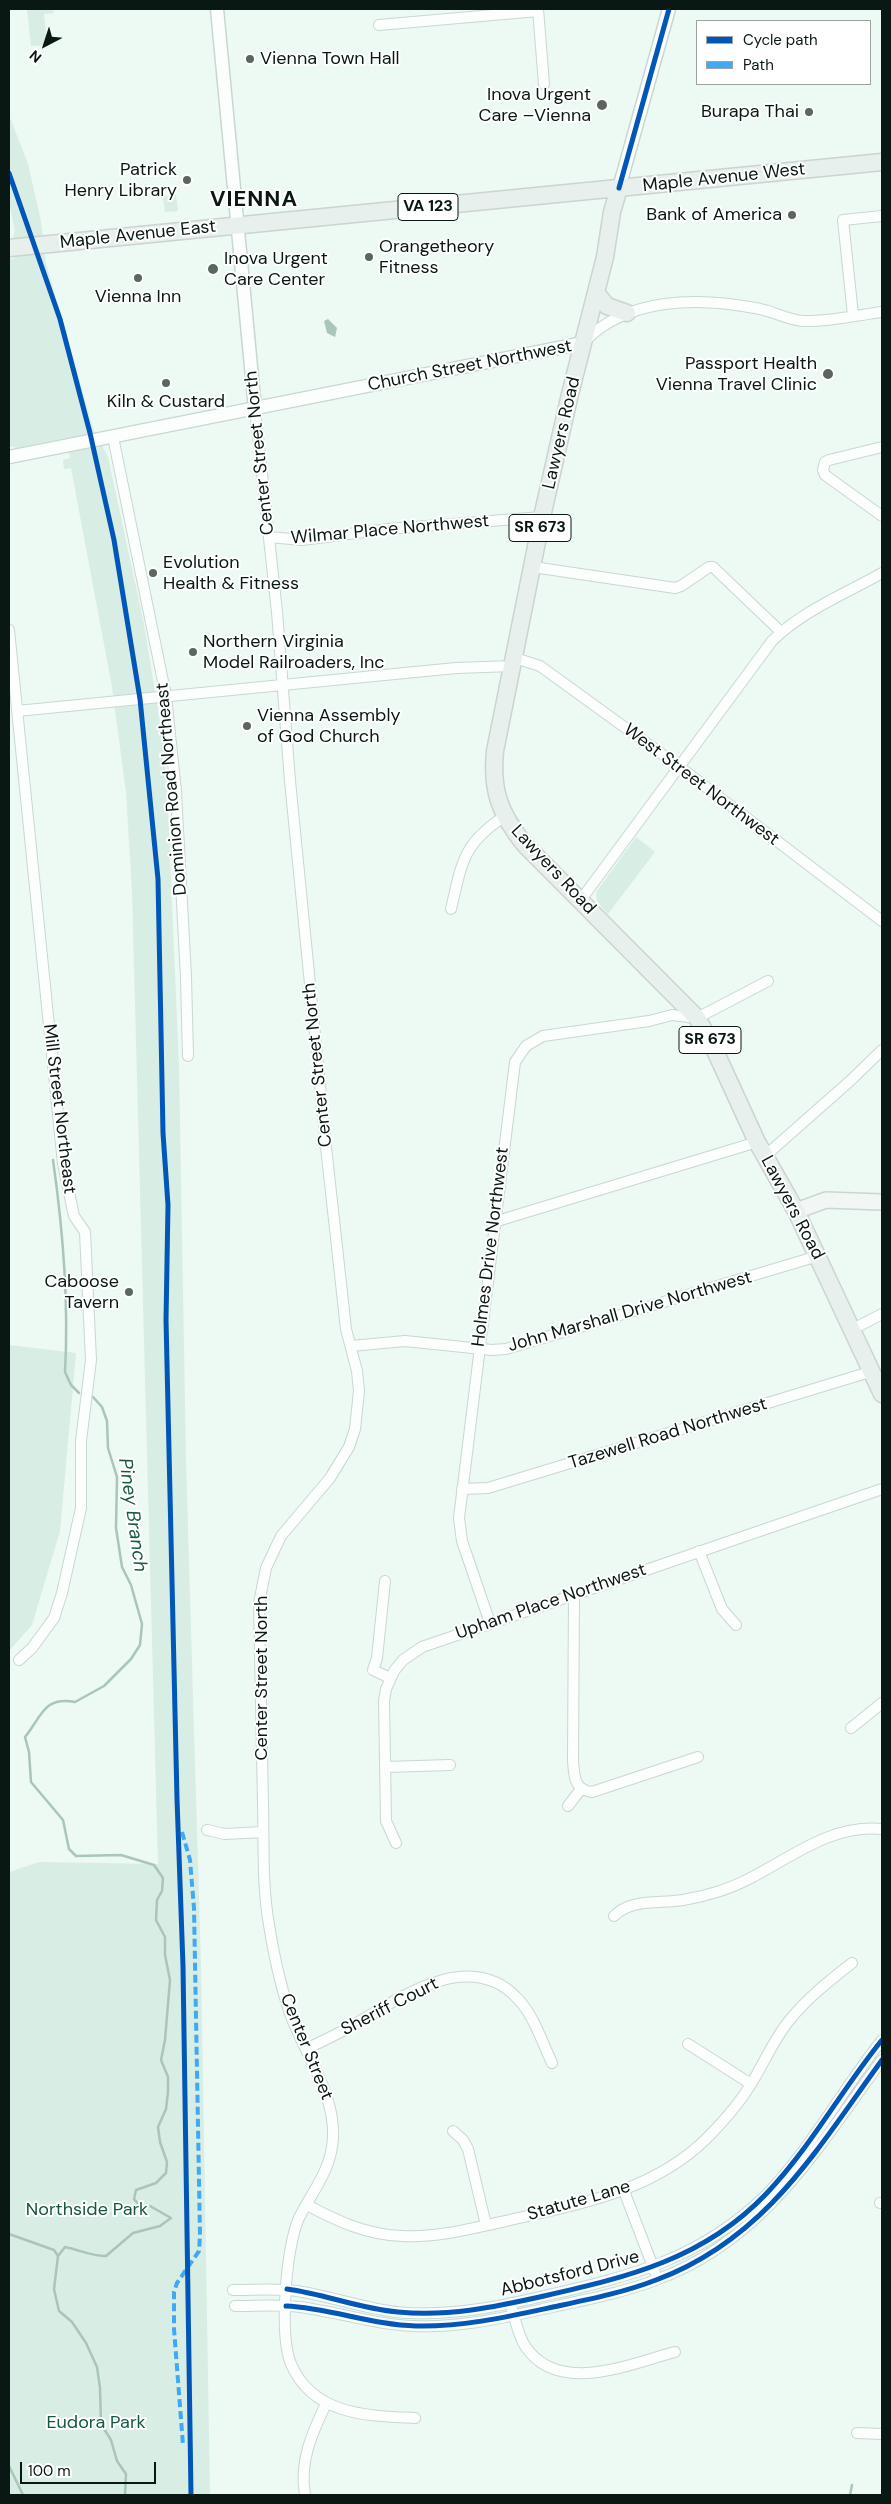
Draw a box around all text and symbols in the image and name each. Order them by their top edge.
north arrow [20,20,70,70]
legend [696,20,871,85]
text: Cycle path [743,30,818,50]
text: N [26,46,45,67]
place label: Vienna Town Hall [260,48,400,70]
marker: Vienna Town Hall [244,53,256,65]
text: Path [743,55,774,75]
place label: Inova Urgent Care –Vienna [479,84,591,126]
marker: Inova Urgent Care –Vienna [595,98,609,112]
place label: Burapa Thai [701,101,799,123]
marker: Burapa Thai [803,106,815,118]
place label: Patrick Henry Library [65,159,177,202]
street label: Maple Avenue West [642,159,806,197]
marker: Patrick Henry Library [181,174,193,186]
district label: VIENNA [209,187,299,213]
road number: VA 123 [398,193,458,220]
place label: Bank of America [646,204,782,226]
marker: Bank of America [786,209,798,221]
street label: Maple Avenue East [59,216,217,254]
place label: Orangetheory Fitness [379,236,494,278]
place label: Inova Urgent Care Center [224,248,328,290]
marker: Orangetheory Fitness [363,251,375,263]
marker: Inova Urgent Care Center [206,262,220,276]
marker: Vienna Inn [132,272,144,284]
place label: Vienna Inn [95,286,181,308]
street label: Church Street Northwest [366,336,574,396]
place label: Passport Health Vienna Travel Clinic [656,353,817,396]
marker: Passport Health Vienna Travel Clinic [821,367,835,381]
street label: Center Street North [241,370,279,536]
street label: Lawyers Road [539,375,585,491]
marker: Kiln & Custard [160,377,172,389]
place label: Kiln & Custard [107,391,225,413]
street label: Wilmar Place Northwest [290,511,490,549]
road number: SR 673 [509,514,571,542]
place label: Evolution Health & Fitness [163,552,299,594]
marker: Evolution Health & Fitness [147,567,159,579]
place label: Northern Virginia Model Railroaders, Inc [203,631,385,674]
marker: Northern Virginia Model Railroaders, Inc [187,646,199,658]
street label: Dominion Road Northeast [152,682,192,896]
place label: Vienna Assembly of God Church [257,705,400,748]
street label: West Street Northwest [619,719,783,851]
marker: Vienna Assembly of God Church [241,720,253,732]
street label: Lawyers Road [506,821,600,919]
street label: Center Street North [299,982,337,1148]
street label: Mill Street Northeast [38,1023,80,1195]
road number: SR 673 [679,1026,741,1054]
street label: Holmes Drive Northwest [468,1146,514,1348]
street label: Lawyers Road [756,1152,828,1264]
street label: John Marshall Drive Northwest [506,1267,754,1357]
place label: Caboose Tavern [44,1271,119,1314]
marker: Caboose Tavern [123,1286,135,1298]
street label: Tazewell Road Northwest [566,1394,770,1474]
water label: Piney Branch [113,1457,151,1573]
street label: Upham Place Northwest [453,1559,649,1645]
street label: Center Street North [251,1596,273,1760]
street label: Sheriff Court [338,1973,442,2041]
street label: Center Street [275,1991,337,2103]
street label: Statute Lane [525,2176,633,2226]
park label: Northside Park [26,2199,148,2221]
street label: Abbotsford Drive [498,2246,642,2302]
park label: Eudora Park [46,2412,146,2434]
scale bar [22,2452,159,2484]
text: 100 m [28,2461,71,2481]

